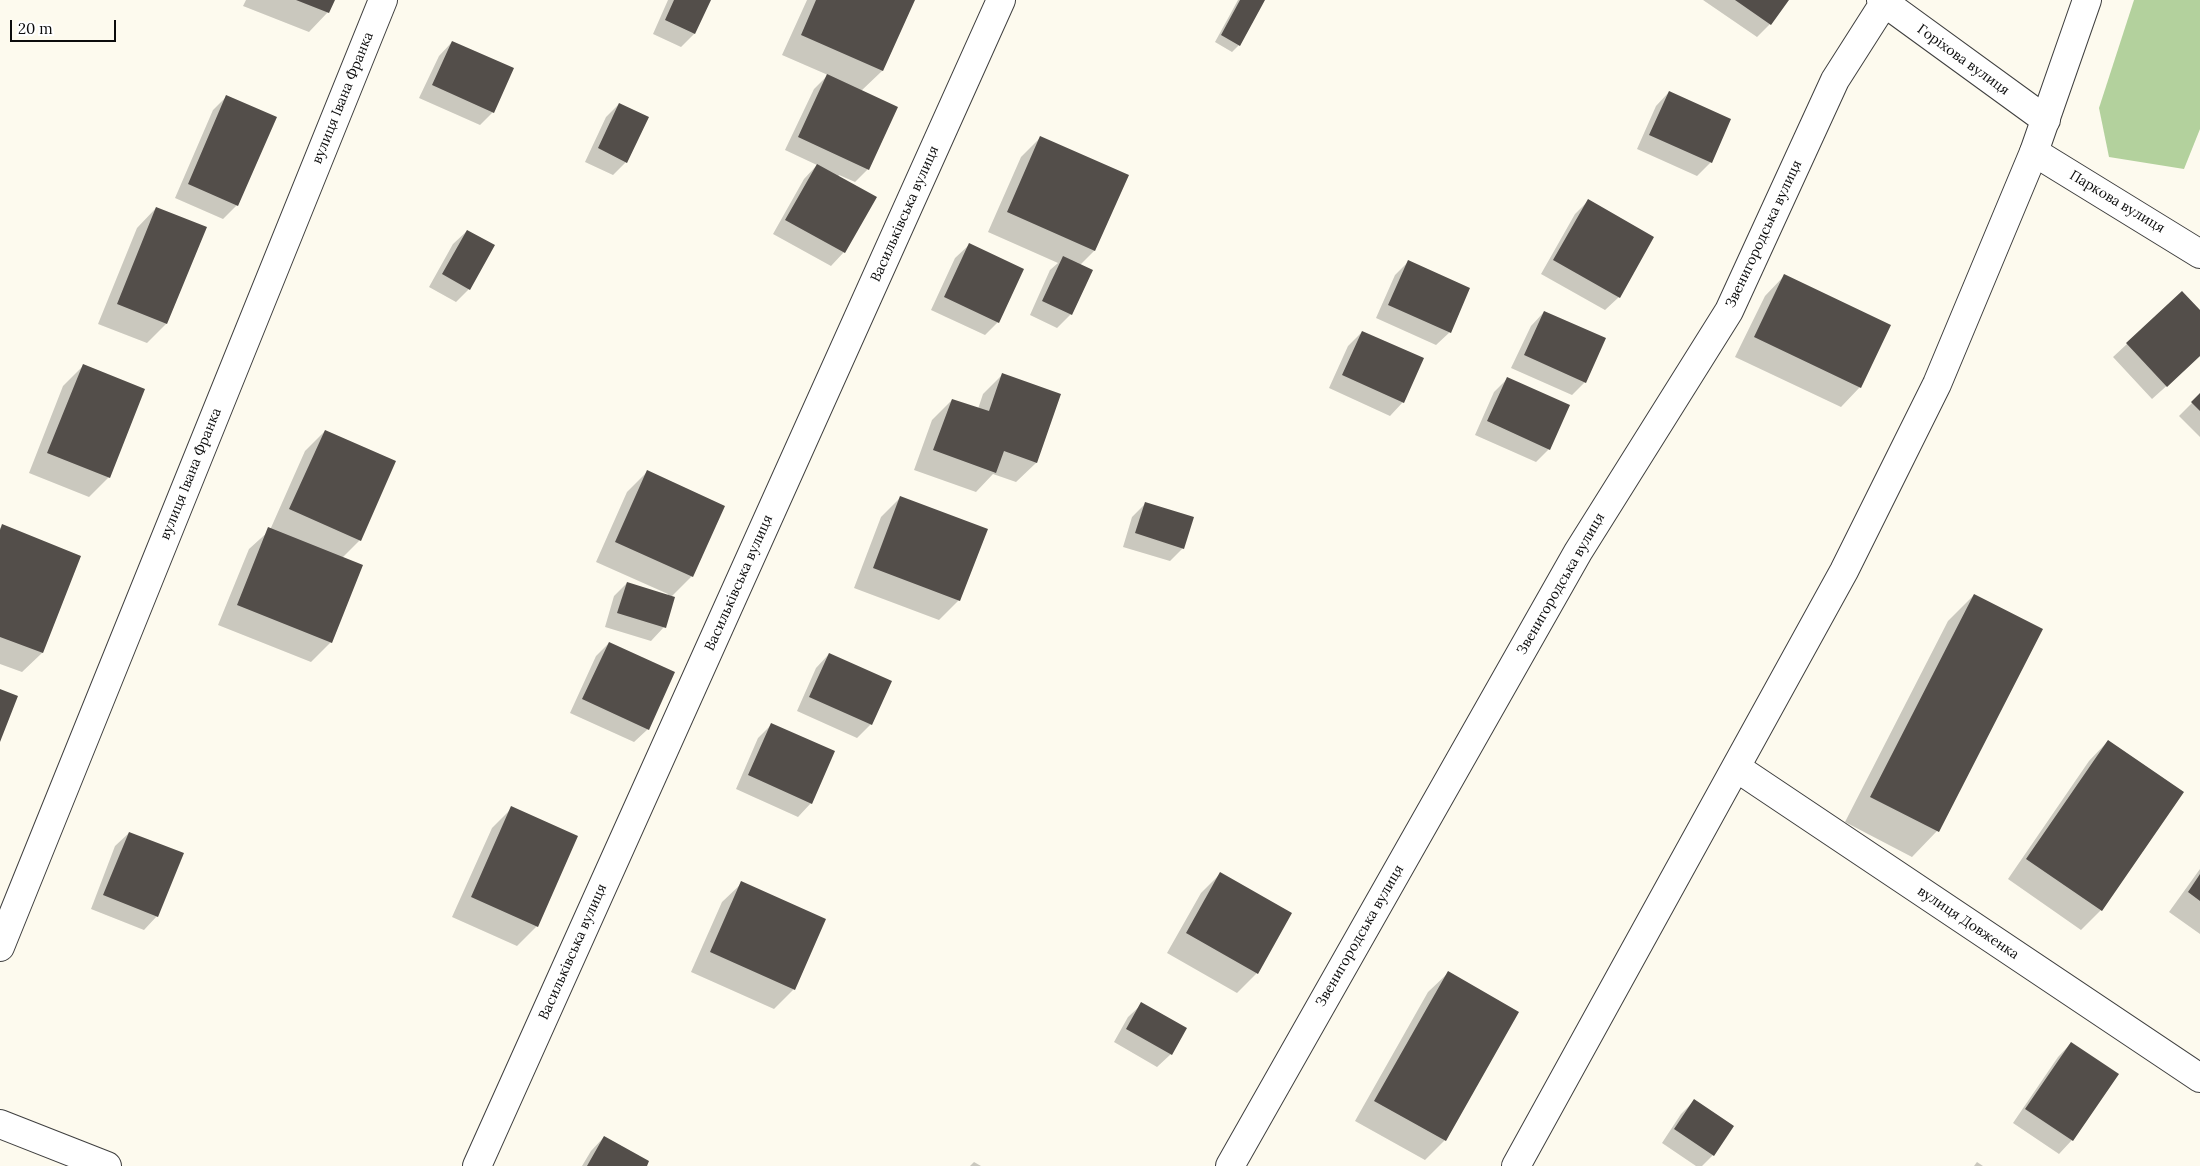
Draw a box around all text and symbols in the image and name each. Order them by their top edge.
scale bar [12,10,119,42]
text: 20 m [18,19,53,38]
street label: Горіхова вулиця [1914,21,2012,99]
street label: вулиця Івана Франка [309,30,377,166]
street label: Васильківська вулиця [867,143,943,285]
street label: Звенигородська вулиця [1722,157,1806,311]
street label: Паркова вулиця [2066,167,2168,237]
street label: вулиця Івана Франка [157,406,225,542]
street label: Звенигородська вулиця [1513,510,1609,658]
street label: Васильківська вулиця [701,512,777,654]
street label: Звенигородська вулиця [1312,862,1408,1010]
street label: Васильківська вулиця [535,881,611,1023]
street label: вулиця Довженка [1914,883,2022,963]

